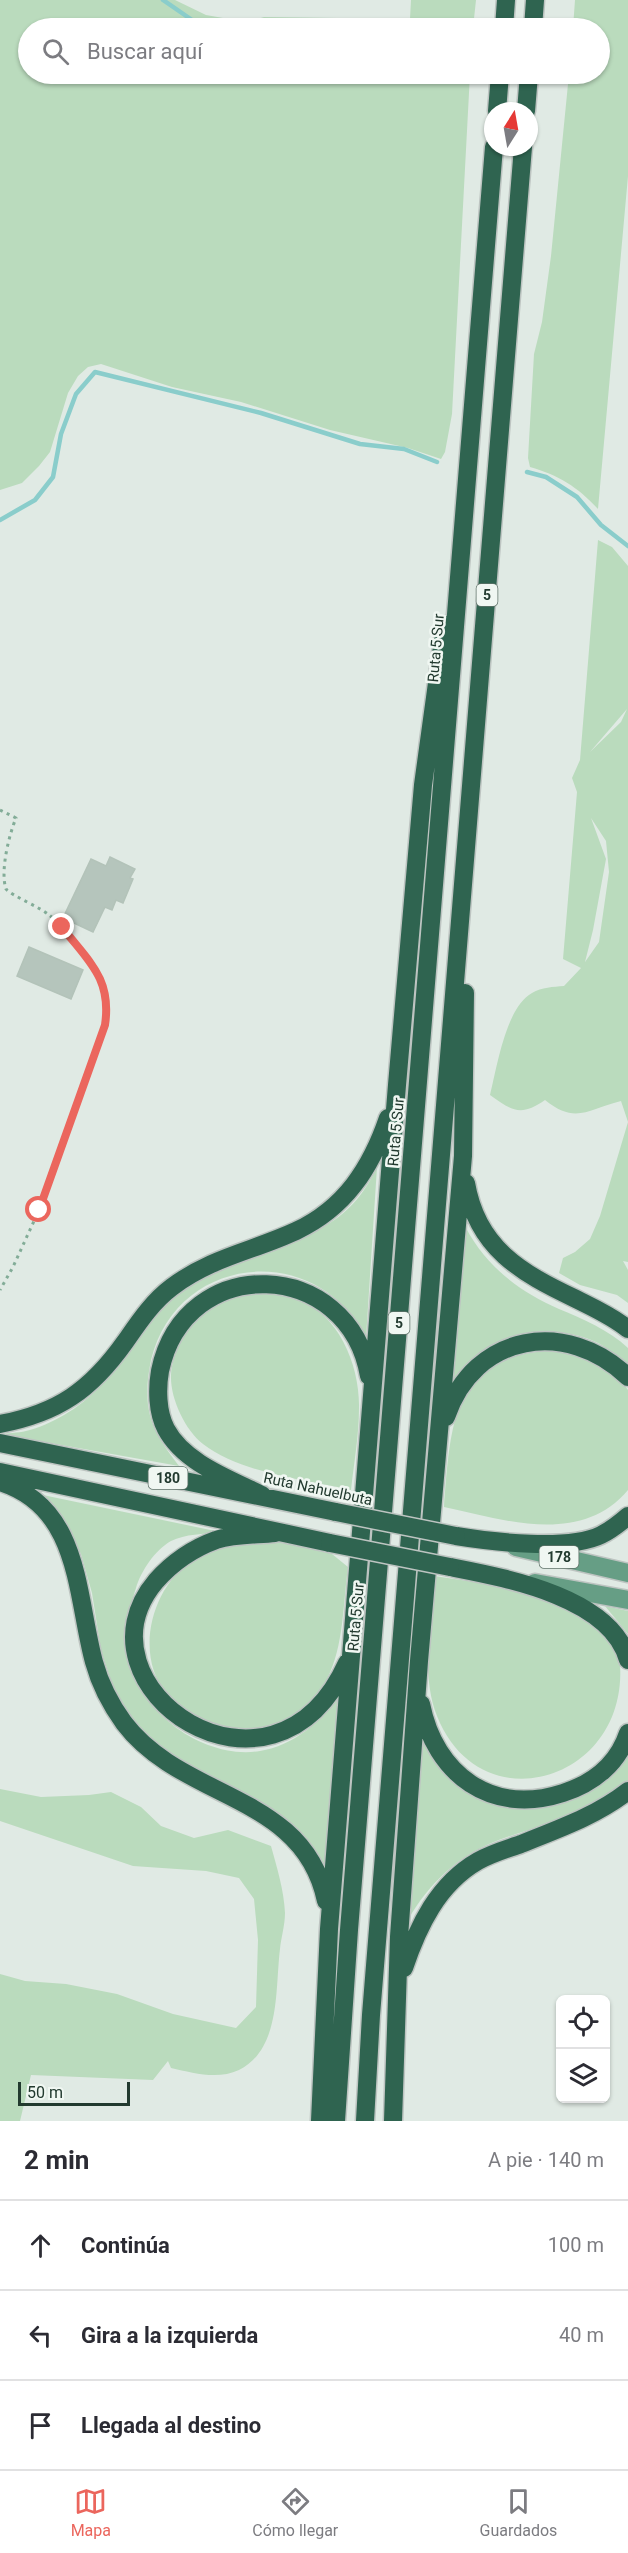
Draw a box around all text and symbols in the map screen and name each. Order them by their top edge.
search box [18,18,610,84]
icon: search [39,35,72,68]
text: Buscar aquí [87,39,203,64]
north arrow [484,102,538,156]
road number: 5 [476,584,498,606]
street label: Ruta 5 Sur [424,613,448,683]
route end [48,913,74,939]
street label: Ruta 5 Sur [384,1097,408,1167]
route start [25,1196,51,1222]
road number: 5 [388,1312,410,1334]
road number: 180 [148,1467,188,1489]
street label: Ruta Nahuelbuta [262,1469,374,1509]
road number: 178 [540,1546,578,1568]
street label: Ruta 5 Sur [344,1582,368,1652]
map controls [556,1995,610,2103]
button: locate [556,1995,610,2049]
button: layers [556,2049,610,2103]
scale bar [18,2079,130,2106]
text: 50 m [27,2083,63,2102]
text: 2 min [24,2145,89,2175]
text: A pie · 140 m [488,2148,604,2172]
icon: ahead [24,2229,57,2262]
text: Continúa [81,2233,170,2258]
text: 100 m [548,2233,604,2257]
icon: left [24,2319,57,2352]
text: Gira a la izquierda [81,2323,258,2348]
text: 40 m [559,2323,604,2347]
icon: arrive [24,2409,57,2442]
text: Llegada al destino [81,2413,261,2438]
tab: Mapa [71,2485,111,2540]
tab: Cómo llegar [252,2485,338,2540]
tab: Guardados [480,2485,557,2540]

